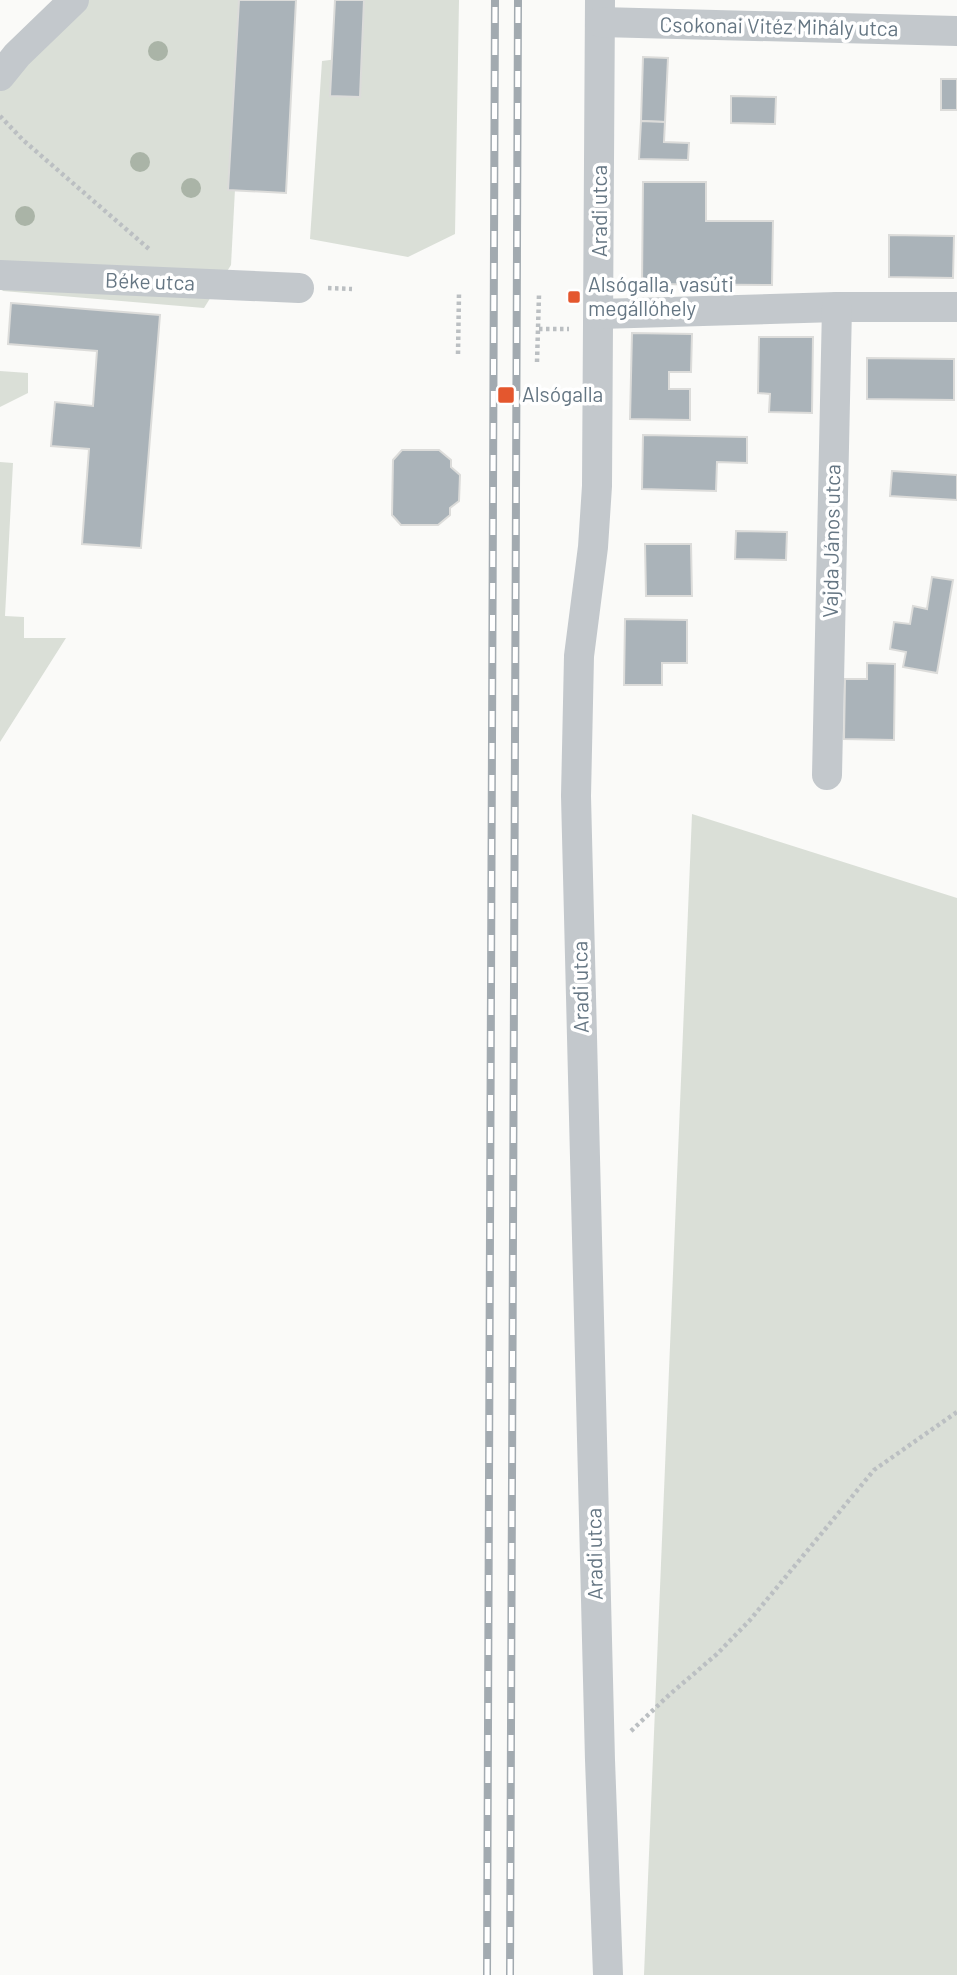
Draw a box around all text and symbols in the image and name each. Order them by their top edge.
street label: Csokonai Vitéz Mihály utca [660,11,899,40]
street label: Aradi utca [586,165,611,257]
street label: Béke utca [105,266,196,295]
place label: Alsógalla, vasúti megállóhely [588,271,734,320]
marker: Alsógalla, vasúti megállóhely [566,289,582,305]
place label: Alsógalla [522,381,603,406]
marker: Alsógalla [496,385,516,405]
street label: Vajda János utca [817,464,844,618]
street label: Aradi utca [566,941,593,1033]
street label: Aradi utca [580,1508,607,1600]

